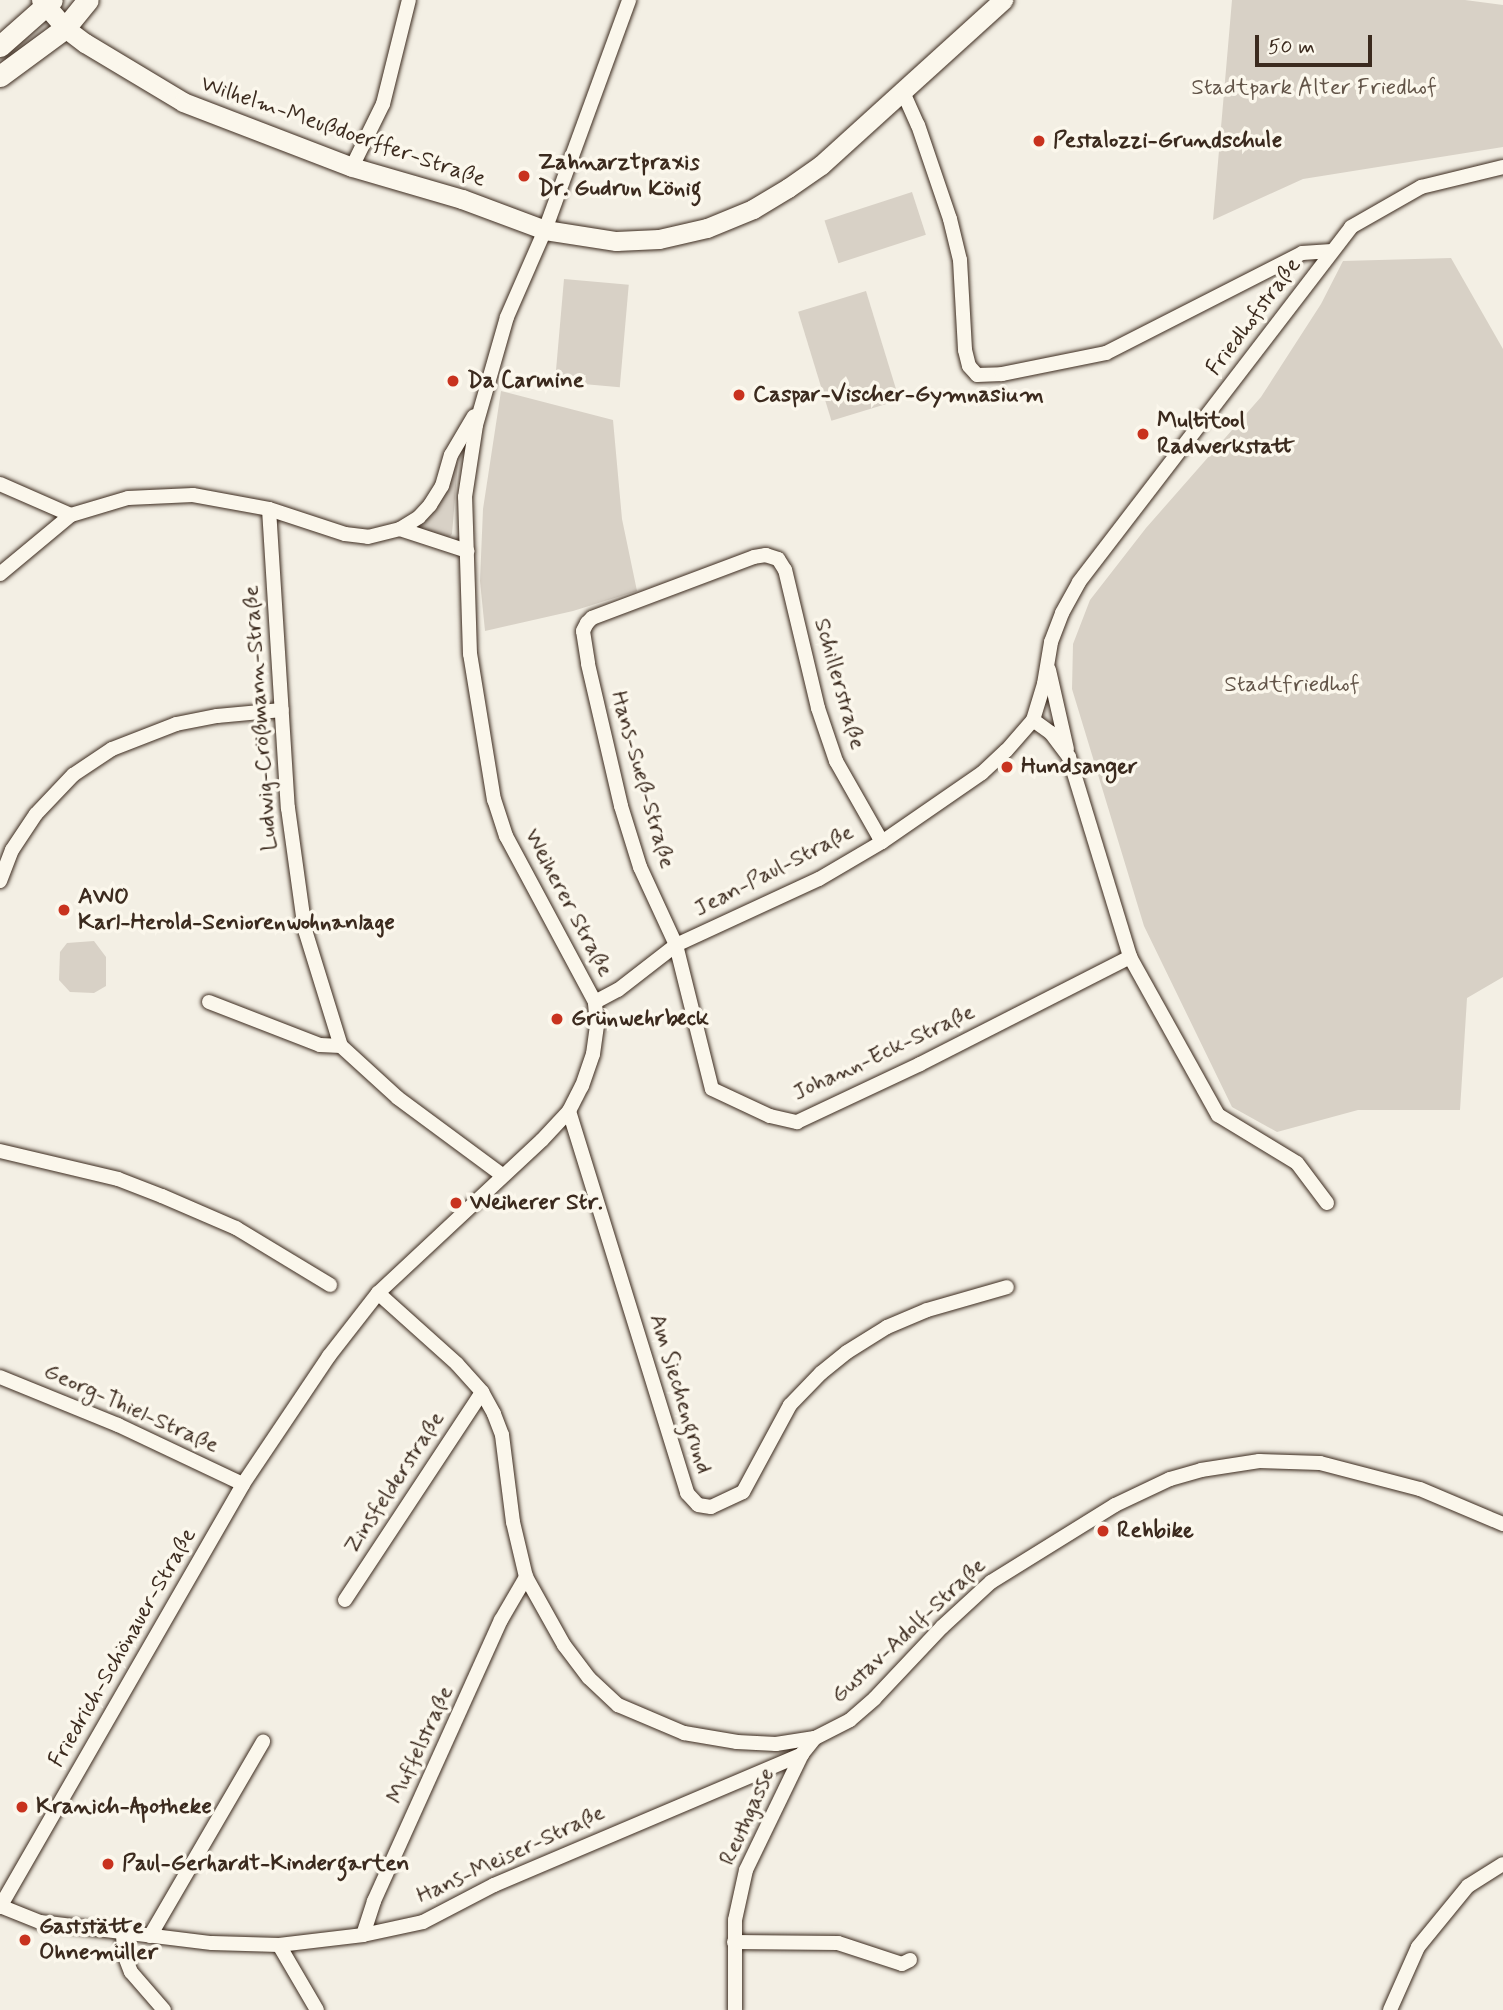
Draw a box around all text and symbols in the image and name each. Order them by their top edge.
scale bar [1258,21,1375,65]
text: 50 m [1268,33,1315,61]
street label: Wilhelm-Meußdoerffer-Straße [197,70,489,194]
park label: Stadtpark Alter Friedhof [1192,74,1436,102]
place label: Pestalozzi-Grundschule [1053,127,1282,155]
marker: Pestalozzi-Grundschule [1031,133,1047,149]
place label: Zahnarztpraxis Dr. Gudrun König [538,149,702,203]
marker: Zahnarztpraxis Dr. Gudrun König [516,168,532,184]
street label: Friedhofstraße [1201,253,1307,381]
place label: Da Carmine [467,367,591,395]
marker: Da Carmine [445,373,461,389]
place label: Caspar-Vischer-Gymnasium [753,381,1044,409]
marker: Caspar-Vischer-Gymnasium [731,387,747,403]
place label: Multitool Radwerkstatt [1157,407,1295,461]
marker: Multitool Radwerkstatt [1135,426,1151,442]
street label: Ludwig-Crößmann-Straße [238,584,284,852]
street label: Schillerstraße [807,615,871,753]
park label: Stadtfriedhof [1224,671,1360,699]
street label: Hans-Sueß-Straße [603,688,681,872]
place label: Hundsanger [1021,753,1138,781]
marker: Hundsanger [999,759,1015,775]
street label: Jean-Paul-Straße [690,819,858,923]
street label: Weiherer Straße [517,824,619,982]
place label: AWO Karl-Herold-Seniorenwohnanlage [78,883,395,937]
marker: AWO Karl-Herold-Seniorenwohnanlage [56,902,72,918]
street label: Johann-Eck-Straße [789,999,979,1107]
place label: Grünwehrbeck [571,1005,709,1033]
marker: Grünwehrbeck [549,1011,565,1027]
place label: Weiherer Str. [470,1189,603,1217]
marker: Weiherer Str. [448,1195,464,1211]
street label: Am Siechengrund [643,1311,717,1477]
street label: Georg-Thiel-Straße [39,1358,223,1460]
street label: Zinsfelderstraße [339,1407,451,1559]
place label: Rehbike [1117,1517,1194,1545]
street label: Friedrich-Schönauer-Straße [43,1523,203,1773]
marker: Rehbike [1095,1523,1111,1539]
street label: Gustav-Adolf-Straße [826,1552,992,1710]
street label: Muffelstraße [382,1682,460,1808]
street label: Reuthgasse [714,1764,782,1870]
place label: Kranich-Apotheke [36,1793,212,1821]
marker: Kranich-Apotheke [14,1799,30,1815]
street label: Hans-Meiser-Straße [413,1799,609,1911]
place label: Paul-Gerhardt-Kindergarten [122,1850,409,1878]
marker: Paul-Gerhardt-Kindergarten [100,1856,116,1872]
place label: Gaststätte Ohnemüller [39,1913,158,1967]
marker: Gaststätte Ohnemüller [17,1932,33,1948]

